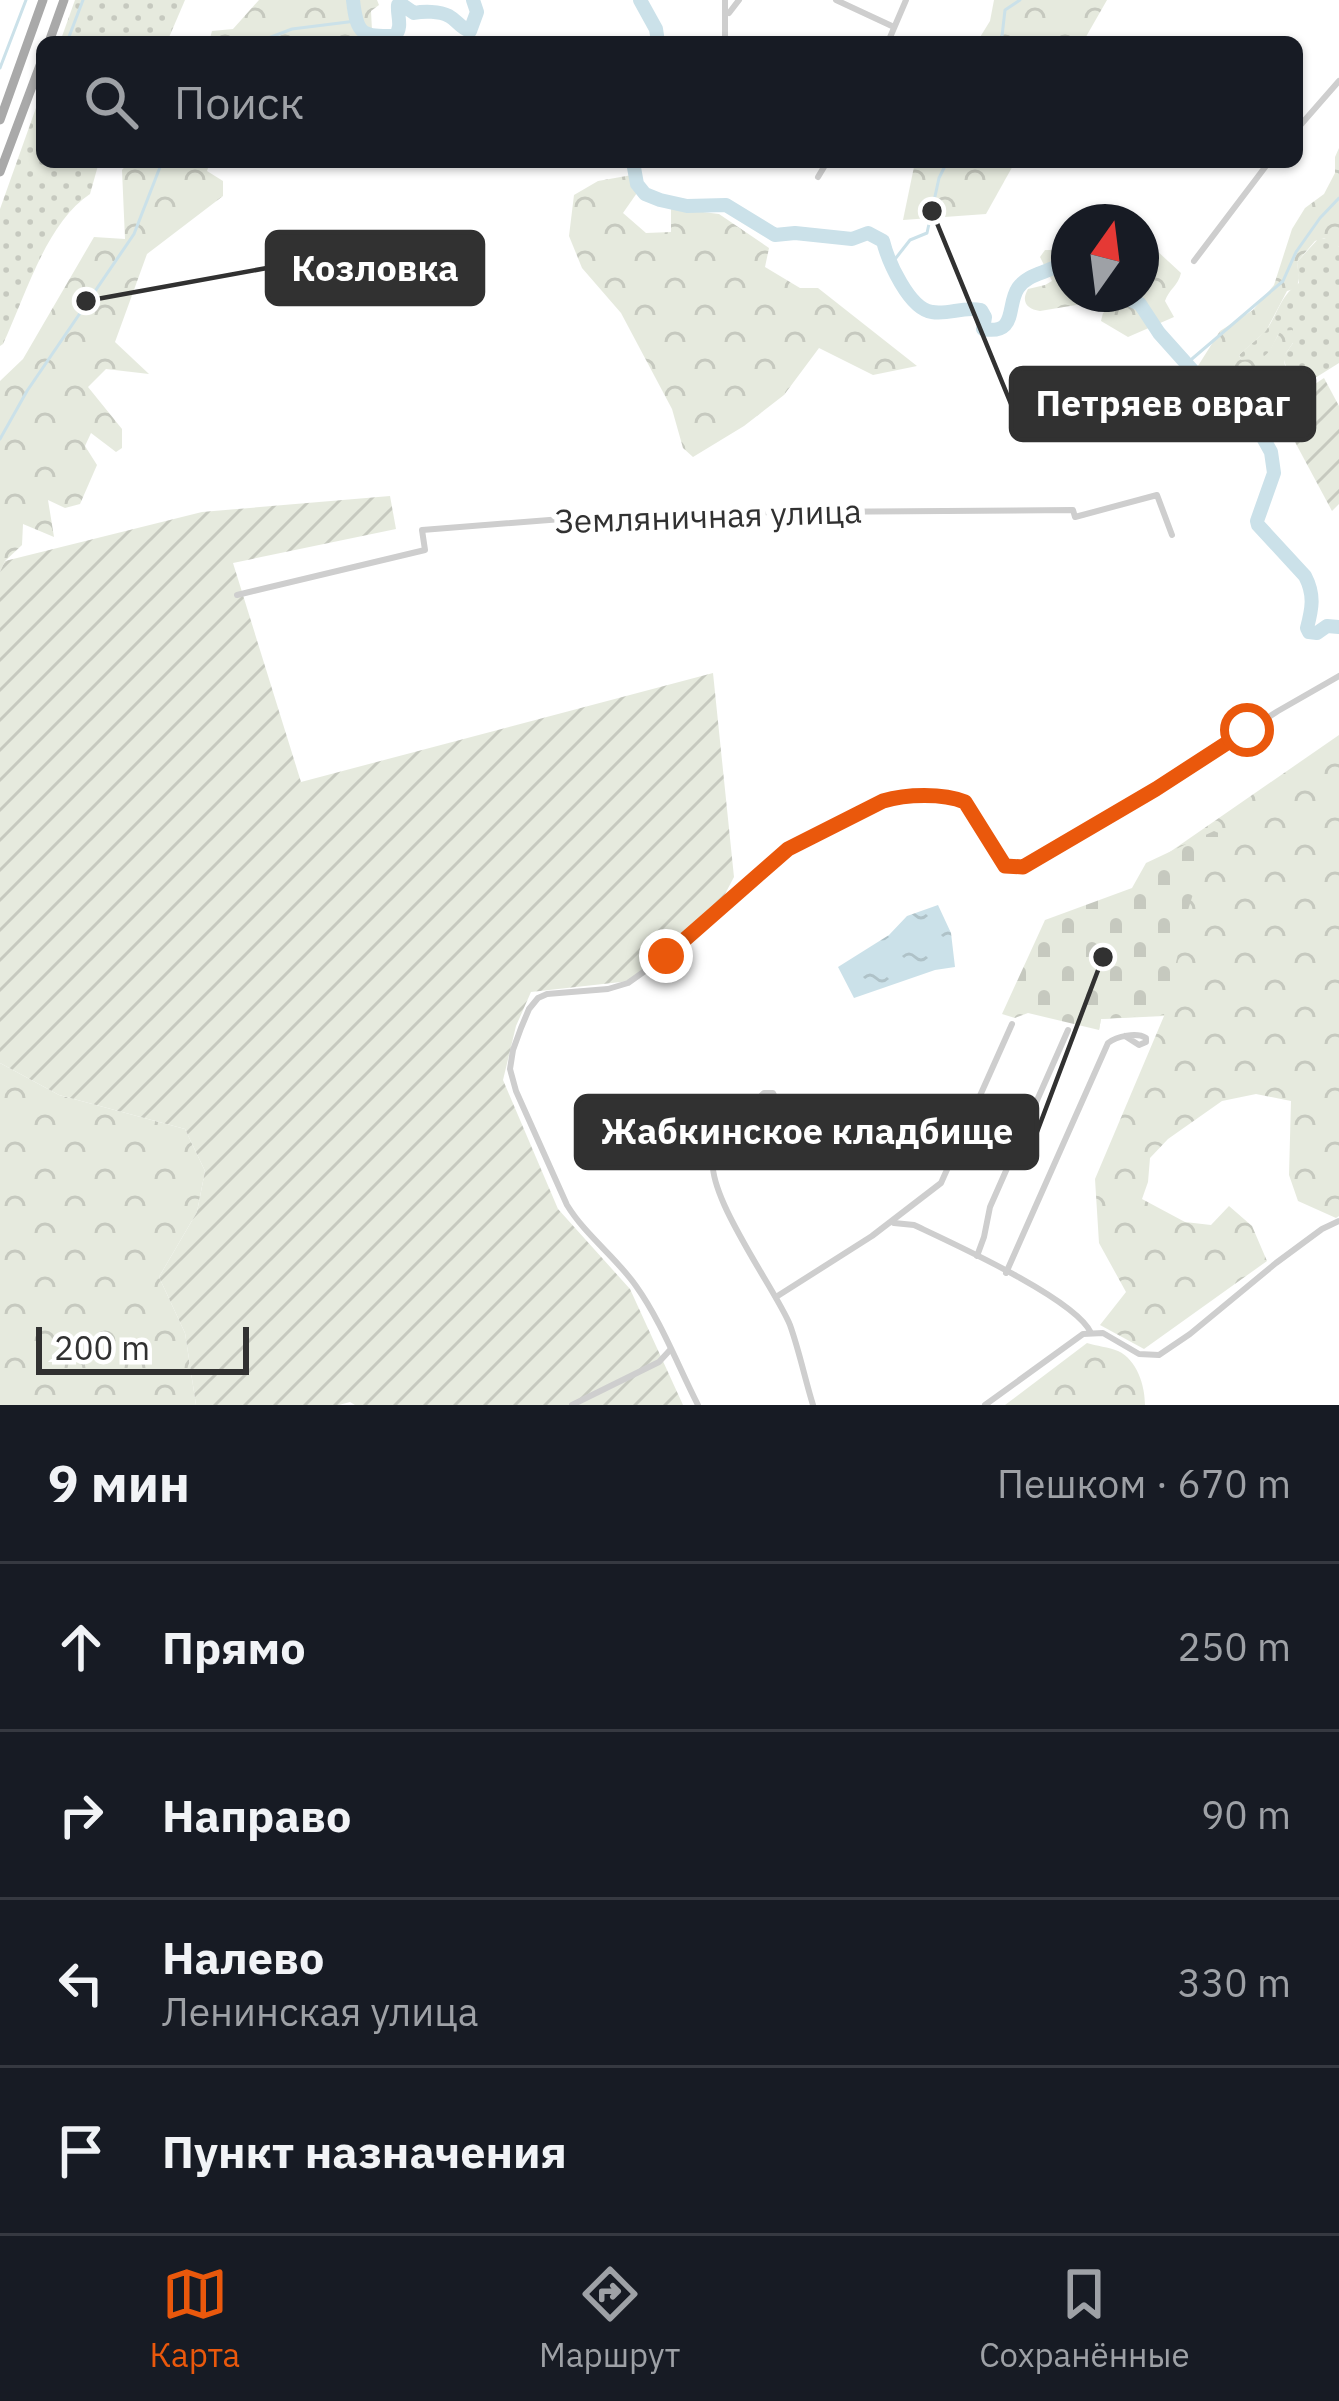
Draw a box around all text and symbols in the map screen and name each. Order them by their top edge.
search box [36,36,1303,168]
icon: search [78,69,144,135]
text: Поиск [174,73,304,131]
north arrow [1051,204,1159,312]
callout: Козловка [267,232,483,304]
text: Козловка [291,244,459,291]
callout: Петряев овраг [1011,368,1314,440]
text: Петряев овраг [1035,379,1291,426]
street label: Земляничная улица [554,489,862,542]
route start [1220,703,1274,757]
route end [639,929,693,983]
callout: Жабкинское кладбище [576,1096,1037,1168]
text: Жабкинское кладбище [601,1107,1013,1154]
scale bar [36,1321,249,1374]
text: 200 m [54,1326,150,1369]
text: 9 мин [48,1450,190,1516]
text: Пешком · 670 m [997,1458,1291,1509]
icon: ahead [48,1614,114,1680]
text: Прямо [162,1618,306,1676]
text: 250 m [1178,1621,1291,1672]
icon: right [48,1782,114,1848]
text: Направо [162,1786,351,1844]
text: 90 m [1201,1789,1291,1840]
text: Налево [162,1928,324,1986]
icon: left [48,1950,114,2016]
text: 330 m [1178,1957,1291,2008]
text: Ленинская улица [162,1986,479,2037]
icon: arrive [48,2118,114,2184]
text: Пункт назначения [162,2122,567,2180]
tab: Карта [149,2261,240,2376]
tab: Маршрут [539,2261,680,2376]
tab: Сохранённые [979,2261,1190,2376]

